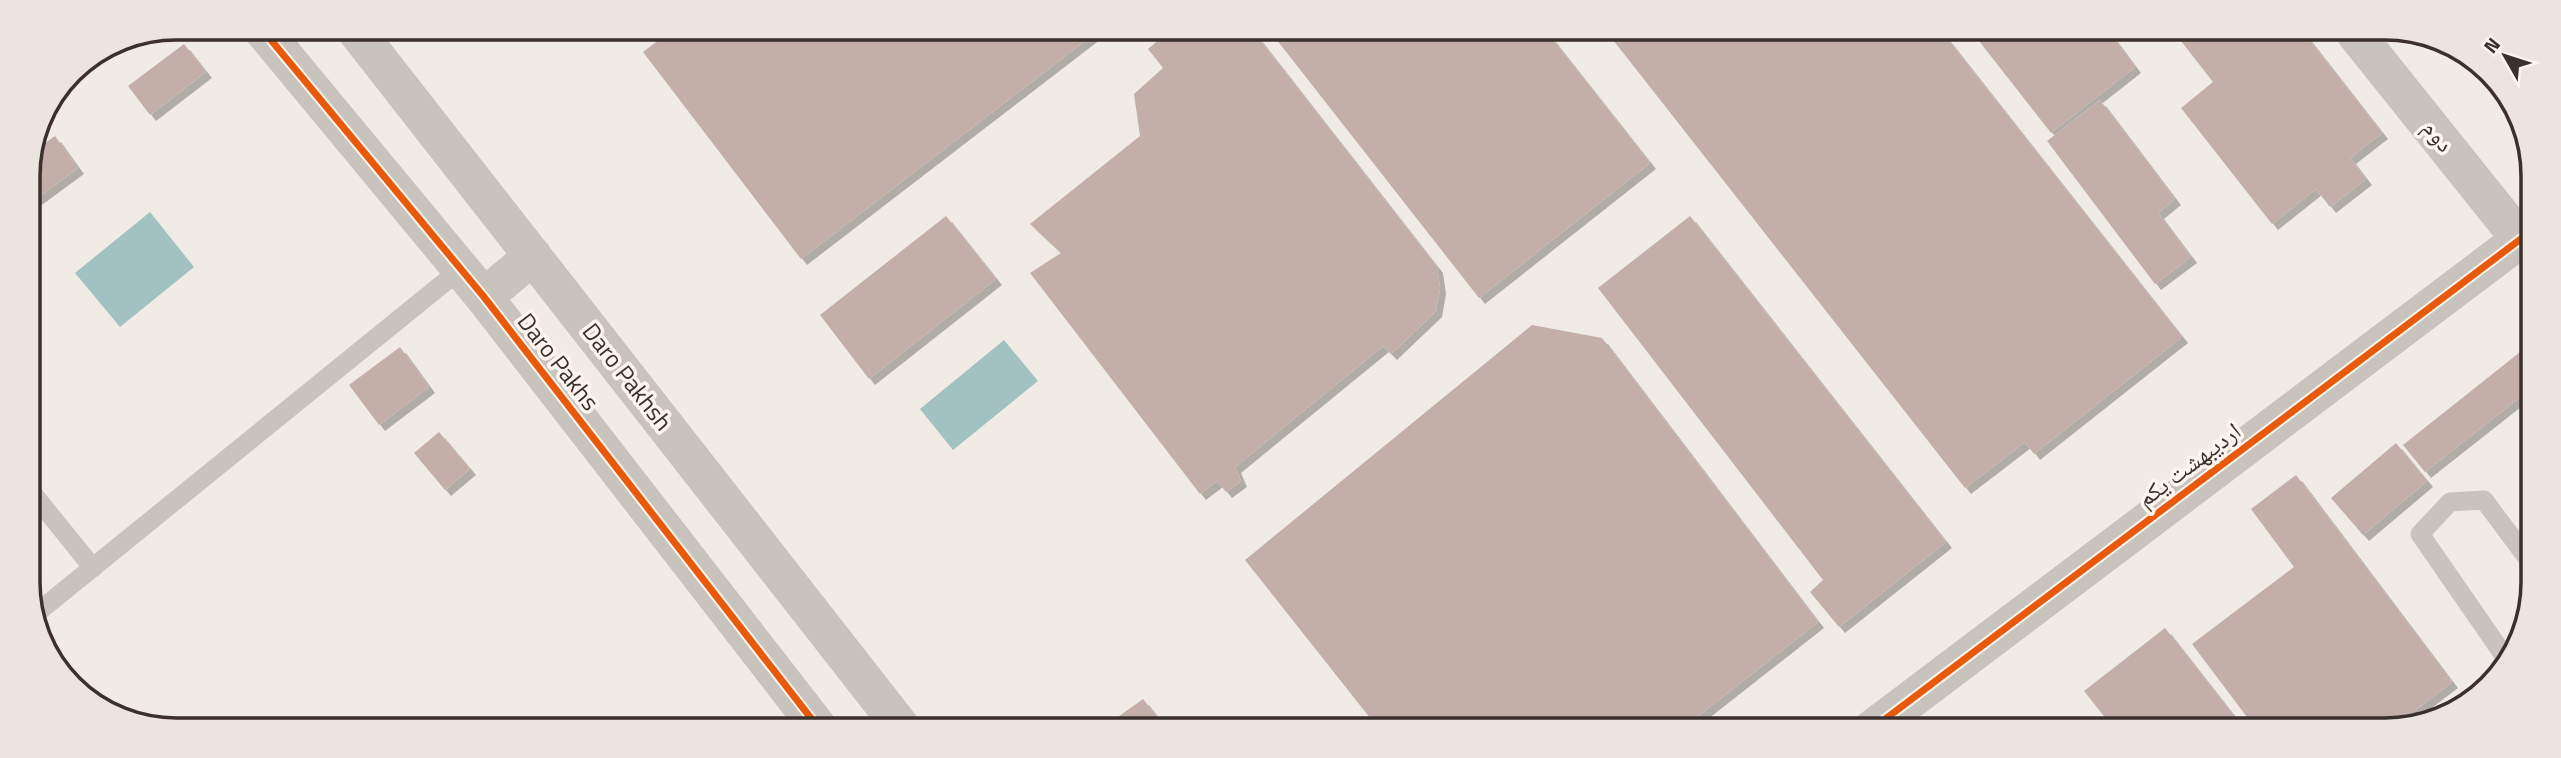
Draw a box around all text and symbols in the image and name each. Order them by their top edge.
north arrow [2470,21,2540,91]
text: N [2476,31,2507,59]
street label: دوم [2414,111,2463,159]
street label: Daro Pakhs [509,305,608,418]
street label: Daro Pakhsh [574,315,681,438]
street label: اردیبهشت یکم [2129,413,2248,515]

